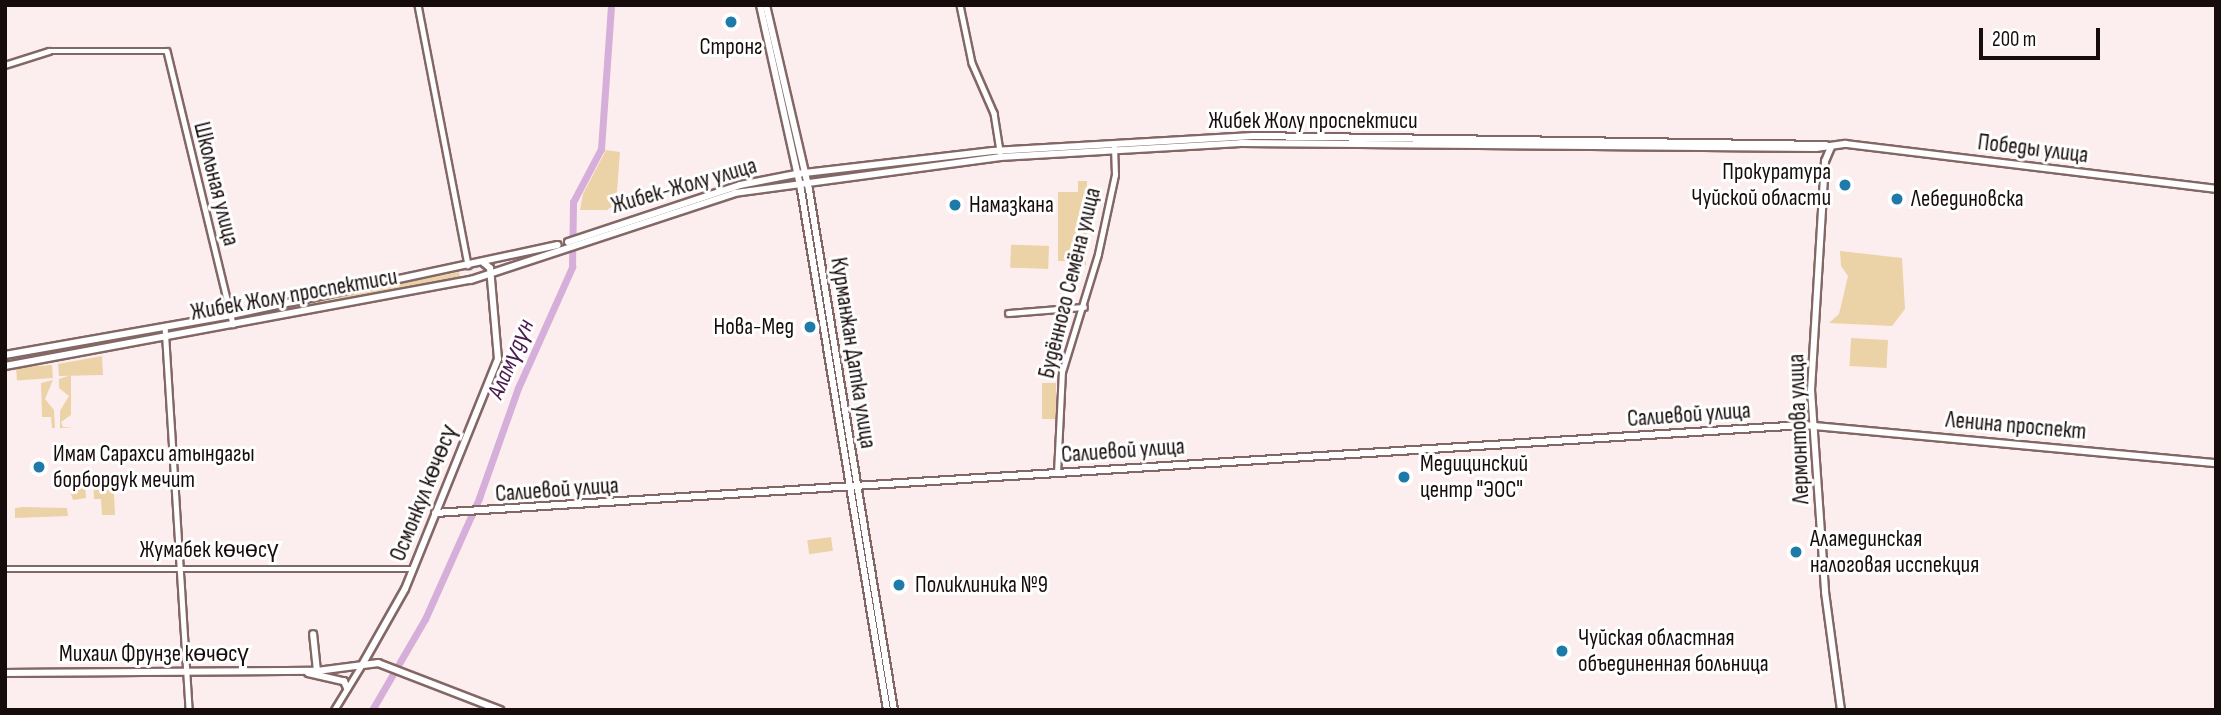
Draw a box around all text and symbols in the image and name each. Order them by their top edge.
marker: Стронг [723,14,739,30]
scale bar [1983,14,2104,58]
text: 200 m [1992,27,2036,52]
place label: Стронг [700,33,762,61]
street label: Жибек Жолу проспектиси [1208,107,1418,135]
street label: Школьная улица [187,119,245,249]
street label: Победы улица [1976,129,2090,169]
street label: Жибек-Жолу улица [608,152,760,220]
place label: Прокуратура Чуйской области [1691,158,1831,212]
marker: Прокуратура Чуйской области [1837,177,1853,193]
street label: Будённого Семёна улица [1033,185,1107,381]
place label: Лебединовска [1911,185,2024,213]
place label: Намазкана [969,191,1054,219]
marker: Лебединовска [1889,191,1905,207]
marker: Намазкана [947,197,963,213]
street label: Курманжан Датка улица [824,255,882,451]
street label: Жибек Жолу проспектиси [188,263,400,327]
place label: Нова-Мед [713,313,794,341]
water label: Аламүдүн [481,315,541,403]
marker: Нова-Мед [800,317,820,337]
street label: Лермонтова улица [1783,353,1815,505]
street label: Салиевой улица [1626,397,1752,433]
street label: Ленина проспект [1945,406,2087,446]
street label: Осмонкул көчөсү [384,421,464,565]
street label: Салиевой улица [1060,433,1186,469]
place label: Имам Сарахси атындагы борбордук мечит [53,440,255,494]
place label: Медицинский центр "ЭОС" [1420,450,1528,504]
marker: Имам Сарахси атындагы борбордук мечит [31,459,47,475]
marker: Медицинский центр "ЭОС" [1394,467,1414,487]
street label: Салиевой улица [494,472,620,508]
place label: Аламединская налоговая исспекция [1810,525,1979,579]
street label: Жумабек көчөсү [139,536,279,564]
marker: Аламединская налоговая исспекция [1788,544,1804,560]
place label: Поликлиника №9 [915,571,1048,599]
marker: Поликлиника №9 [889,575,909,595]
place label: Чуйская областная объединенная больница [1578,624,1769,678]
street label: Михаил Фрунзе көчөсү [59,640,249,668]
marker: Чуйская областная объединенная больница [1552,641,1572,661]

